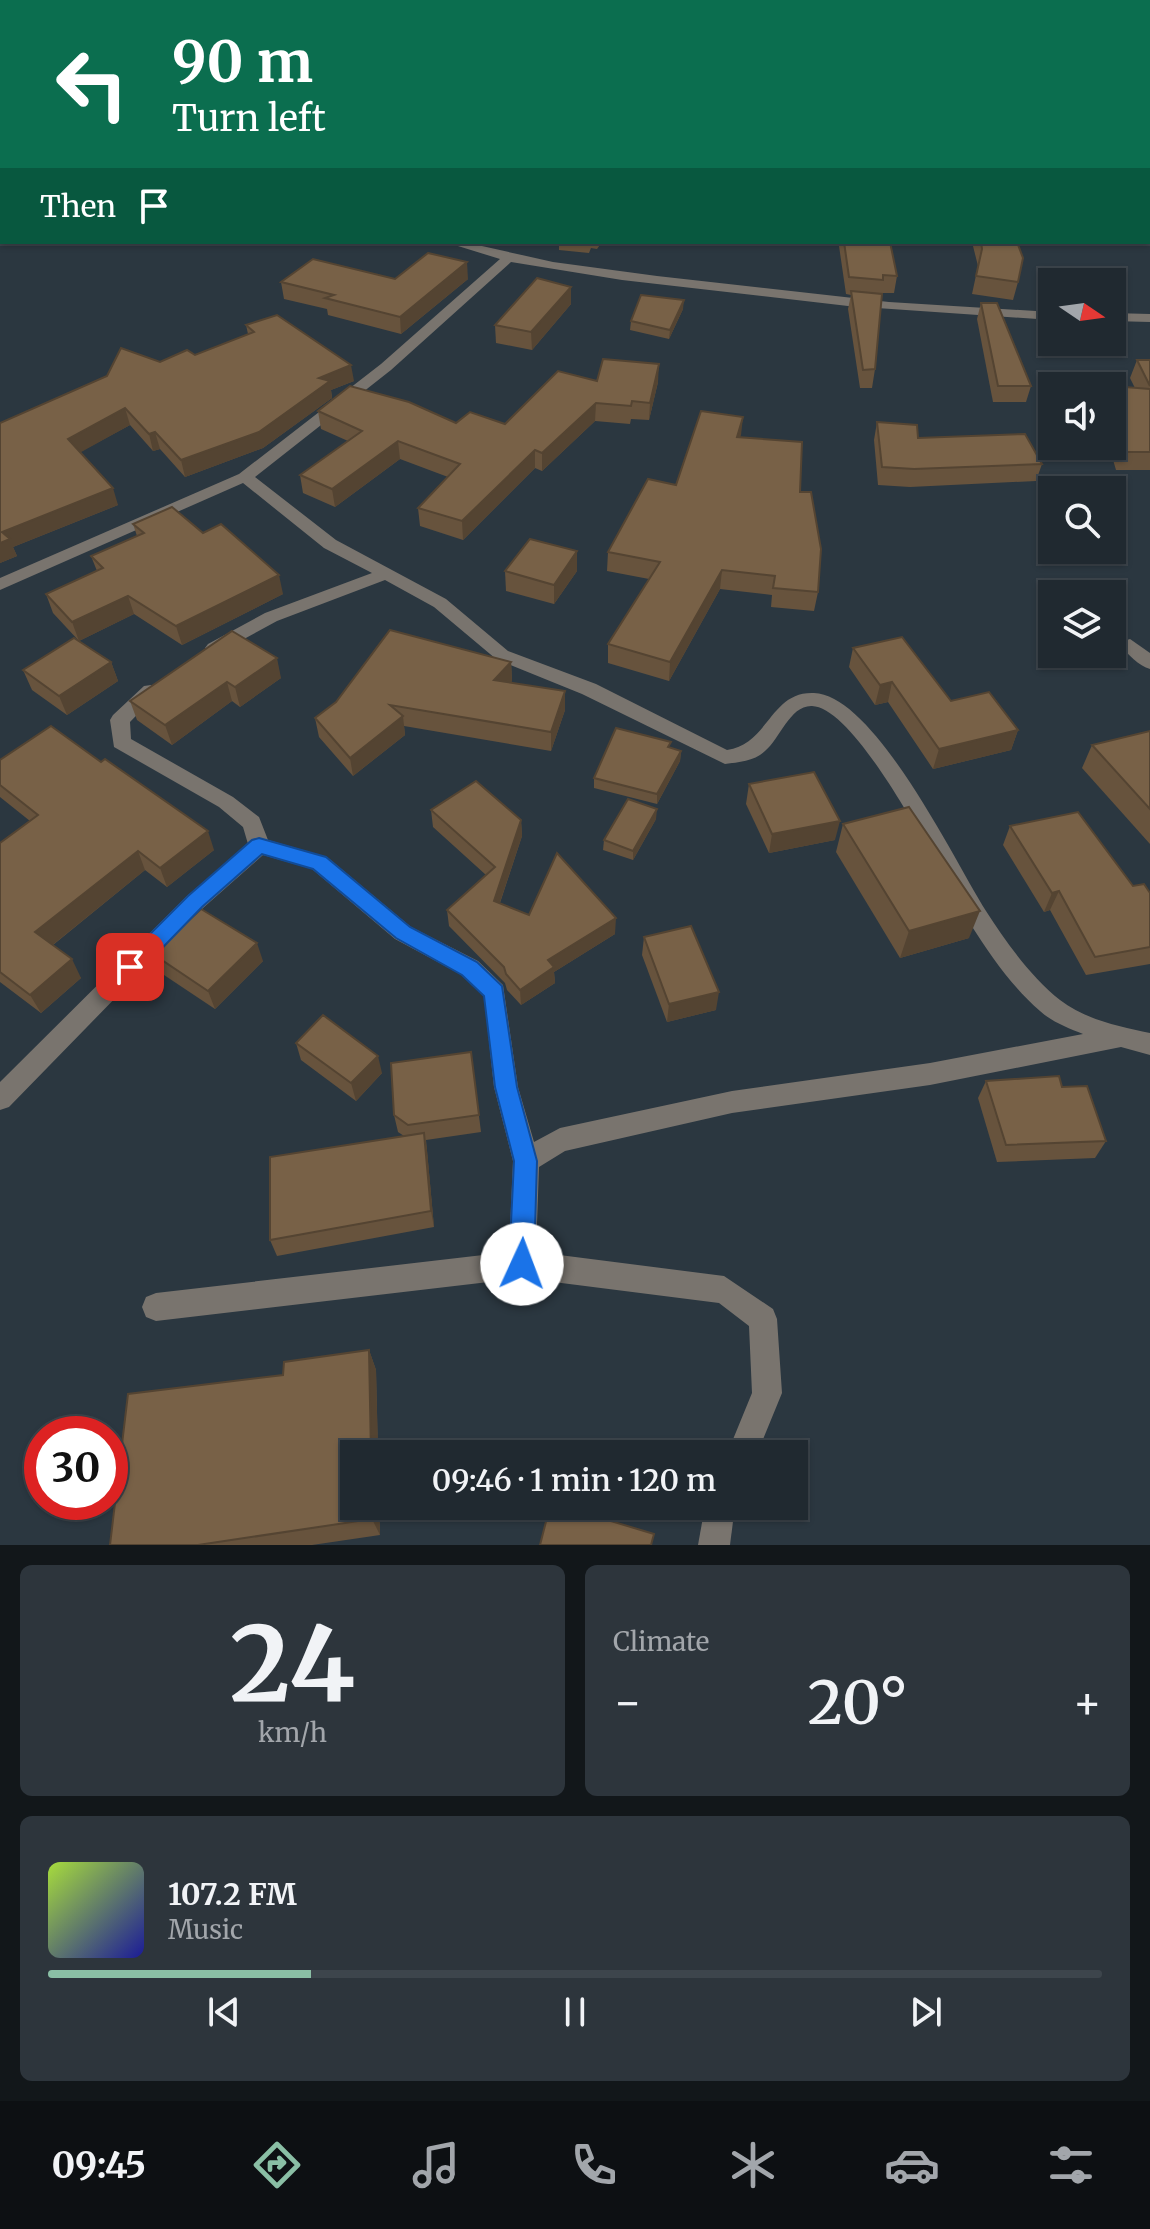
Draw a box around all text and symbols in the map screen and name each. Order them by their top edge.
text: 90 m [172,27,313,97]
icon: left [40,32,144,136]
text: Turn left [172,96,326,141]
icon: arrive [132,184,176,228]
text: Then [40,187,116,225]
north arrow [1038,268,1126,356]
map controls [1038,268,1126,668]
button: sound [1038,372,1126,460]
button: search [1038,476,1126,564]
button: layers [1038,580,1126,668]
pin [96,933,164,1001]
icon: arrive [108,945,152,989]
position arrow [480,1222,564,1306]
speed limit sign: 30 [24,1416,128,1520]
text: 09:46 · 1 min · 120 m [432,1461,716,1499]
text: 24 [230,1599,355,1729]
text: Climate [613,1625,709,1658]
text: 20° [807,1665,908,1740]
text: − [613,1675,642,1730]
text: + [1073,1675,1102,1730]
text: km/h [258,1716,327,1749]
text: 107.2 FM [168,1875,297,1913]
text: Music [168,1913,243,1946]
icon: previous [202,1990,246,2034]
icon: pause [553,1990,597,2034]
icon: next [904,1990,948,2034]
icon: directions [249,2137,305,2193]
icon: music [408,2137,464,2193]
icon: phone [566,2137,622,2193]
icon: climate [725,2137,781,2193]
icon: car [884,2137,940,2193]
icon: filters [1043,2137,1099,2193]
text: 09:45 [51,2143,146,2188]

